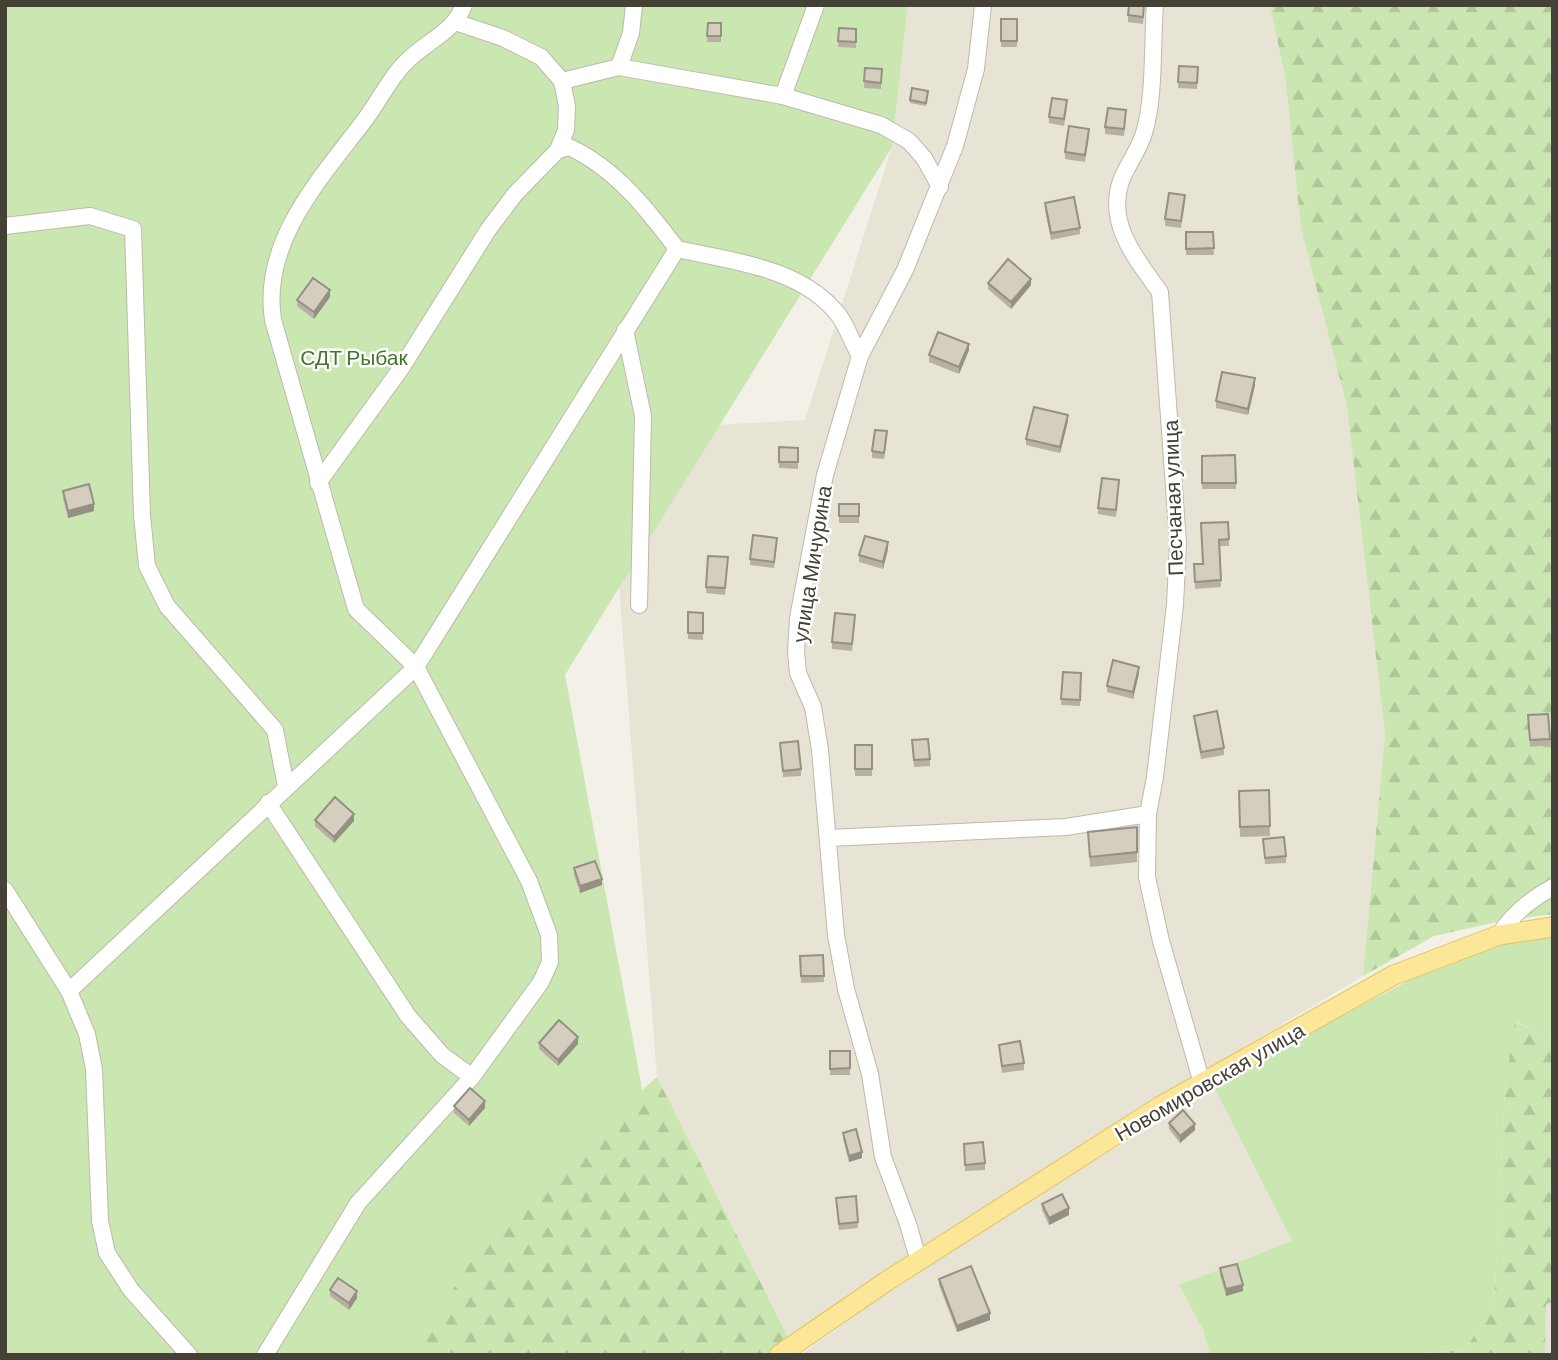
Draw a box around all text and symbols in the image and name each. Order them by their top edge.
park label: СДТ Рыбак [300,344,409,369]
street label: Песчаная улица [1157,419,1187,577]
street label: улица Мичурина [786,483,836,644]
street label: Новомировская улица [1110,1016,1309,1146]

